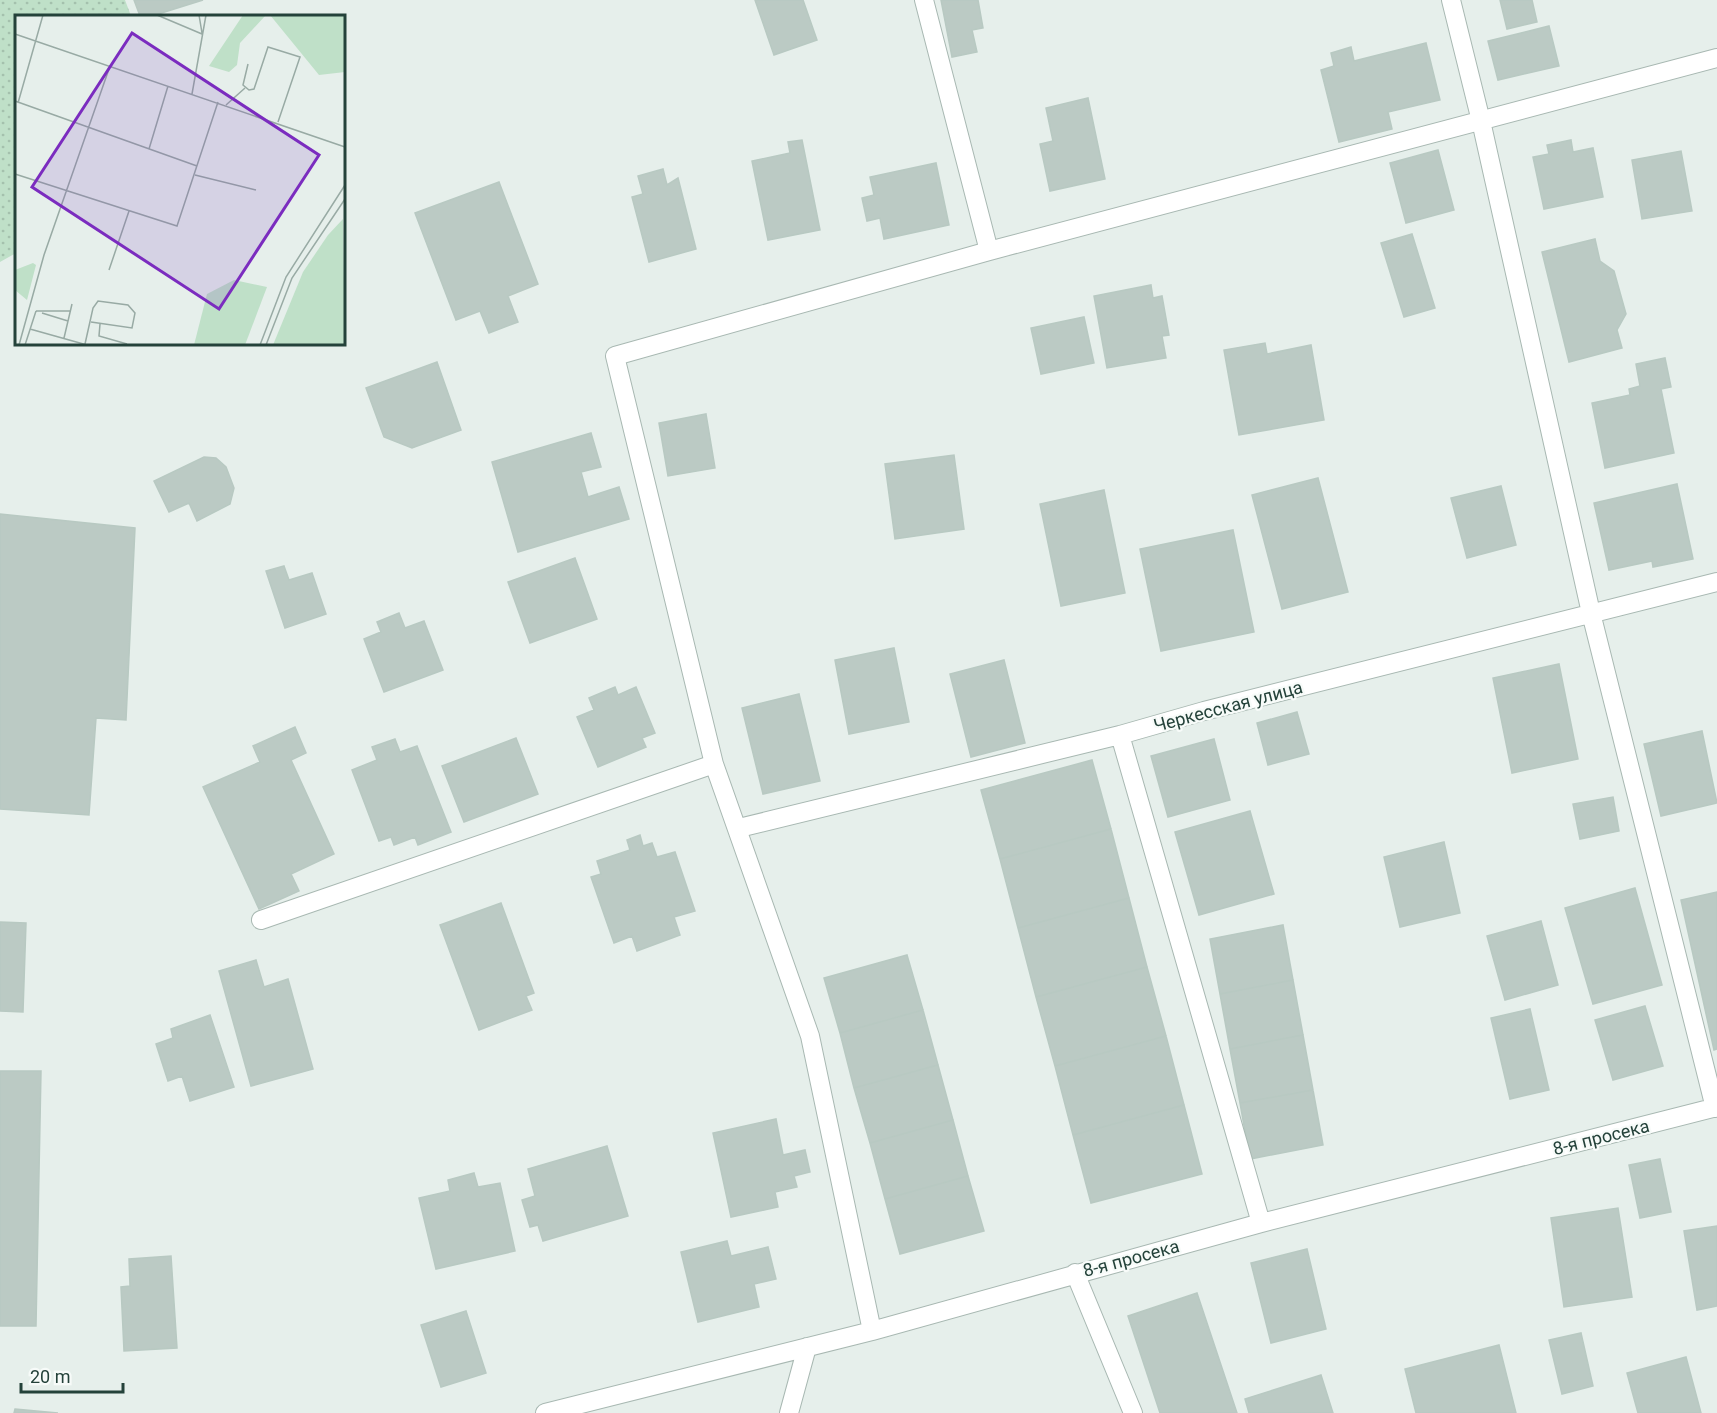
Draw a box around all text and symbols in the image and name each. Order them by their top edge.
inset map [15,15,345,345]
street label: Черкесская улица [1151,676,1305,736]
street label: 8-я просека [1551,1115,1651,1159]
street label: 8-я просека [1081,1235,1181,1281]
scale bar [21,1356,123,1394]
text: 20 m [30,1366,70,1387]

